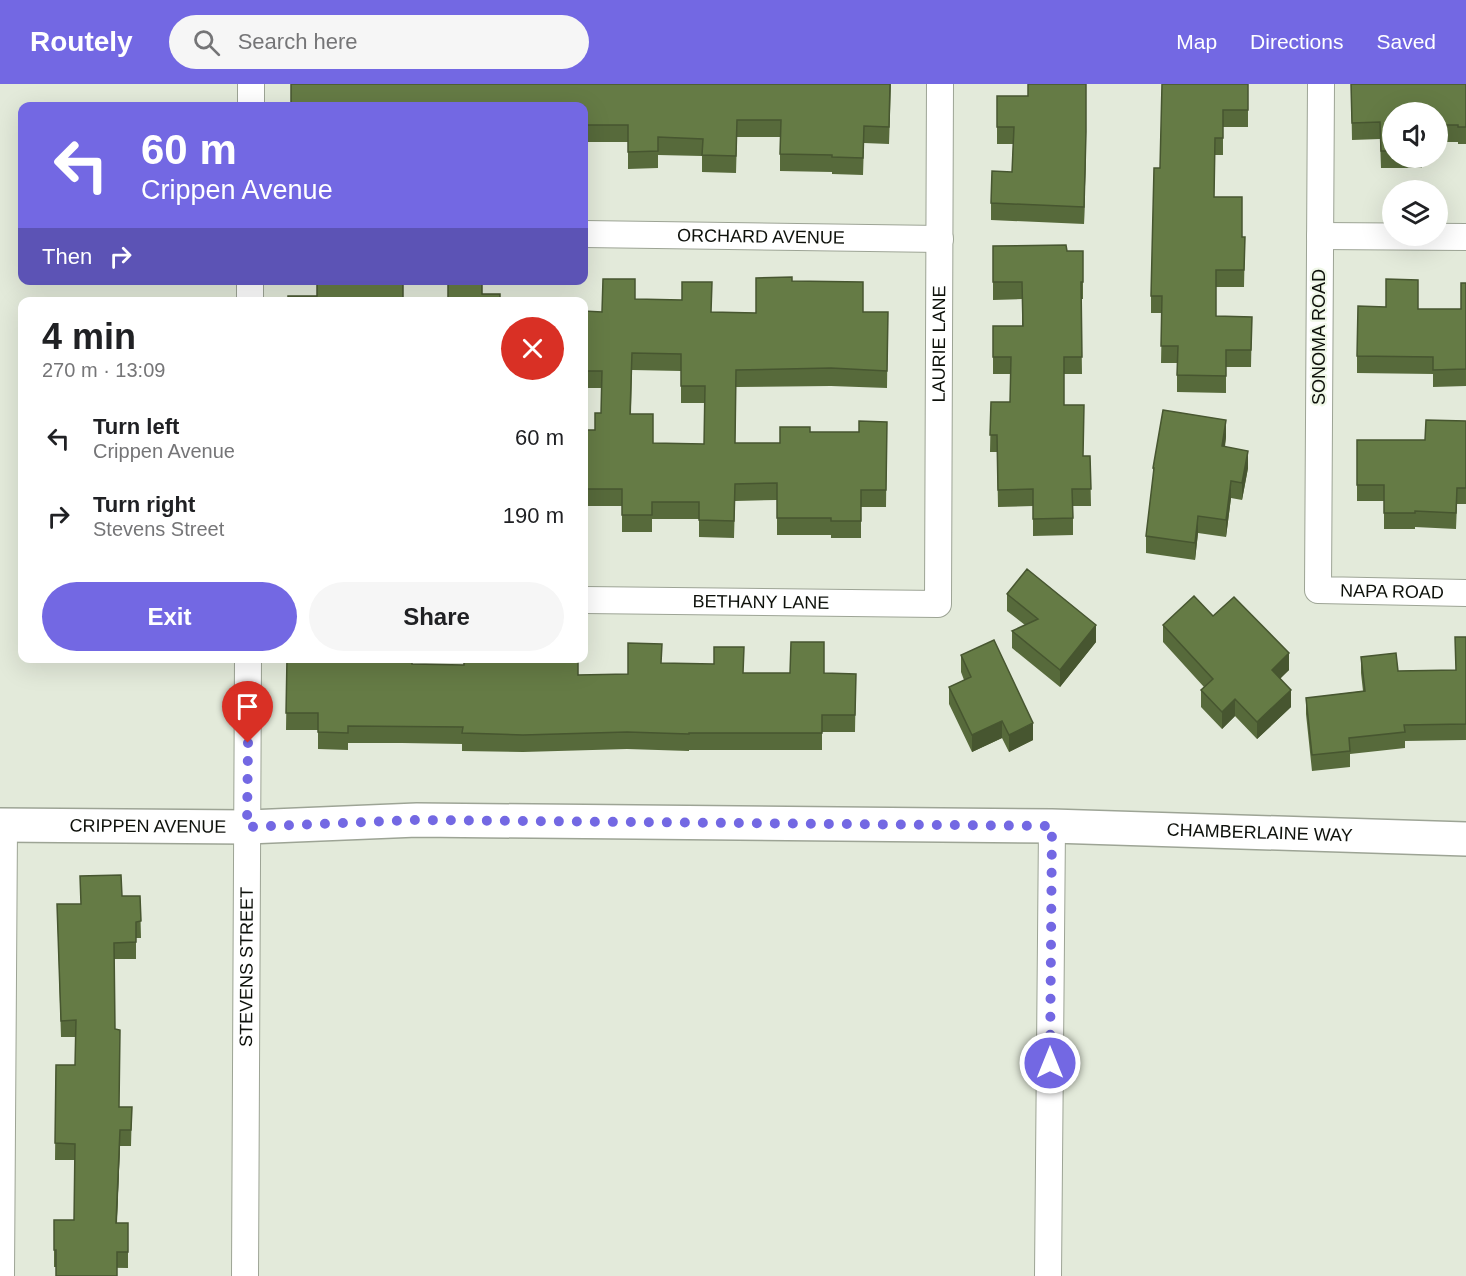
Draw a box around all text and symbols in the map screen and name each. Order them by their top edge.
search box [169,15,589,69]
text: Routely [30,26,133,57]
icon: search [190,26,223,59]
text: Search here [238,29,358,54]
text: Map [1176,30,1217,53]
text: Directions [1250,30,1343,53]
text: Saved [1376,30,1436,53]
map controls [1382,102,1448,246]
button: sound [1382,102,1448,168]
icon: left [42,126,120,204]
text: 60 m [141,126,237,173]
text: Crippen Avenue [141,175,333,205]
button: layers [1382,180,1448,246]
street label: ORCHARD AVENUE [677,225,845,248]
icon: right [104,240,137,273]
text: Then [42,244,92,269]
street label: SONOMA ROAD [1309,269,1329,405]
street label: LAURIE LANE [929,285,949,403]
text: 4 min [42,316,136,357]
button: close [501,317,564,380]
text: 270 m · 13:09 [42,359,165,381]
text: Turn left [93,414,179,439]
icon: left [42,422,75,455]
text: 60 m [515,425,564,450]
text: Crippen Avenue [93,440,235,462]
text: Turn right [93,492,195,517]
icon: right [42,500,75,533]
text: 190 m [503,503,564,528]
text: Stevens Street [93,518,224,540]
street label: NAPA ROAD [1340,580,1444,603]
button: Exit [42,582,297,651]
button: Share [309,582,564,651]
street label: BETHANY LANE [692,591,829,613]
pin [222,681,273,743]
icon: arrive [231,690,264,723]
street label: CRIPPEN AVENUE [70,816,226,837]
street label: CHAMBERLAINE WAY [1166,820,1353,845]
street label: STEVENS STREET [236,887,257,1047]
position arrow [1018,1031,1082,1095]

